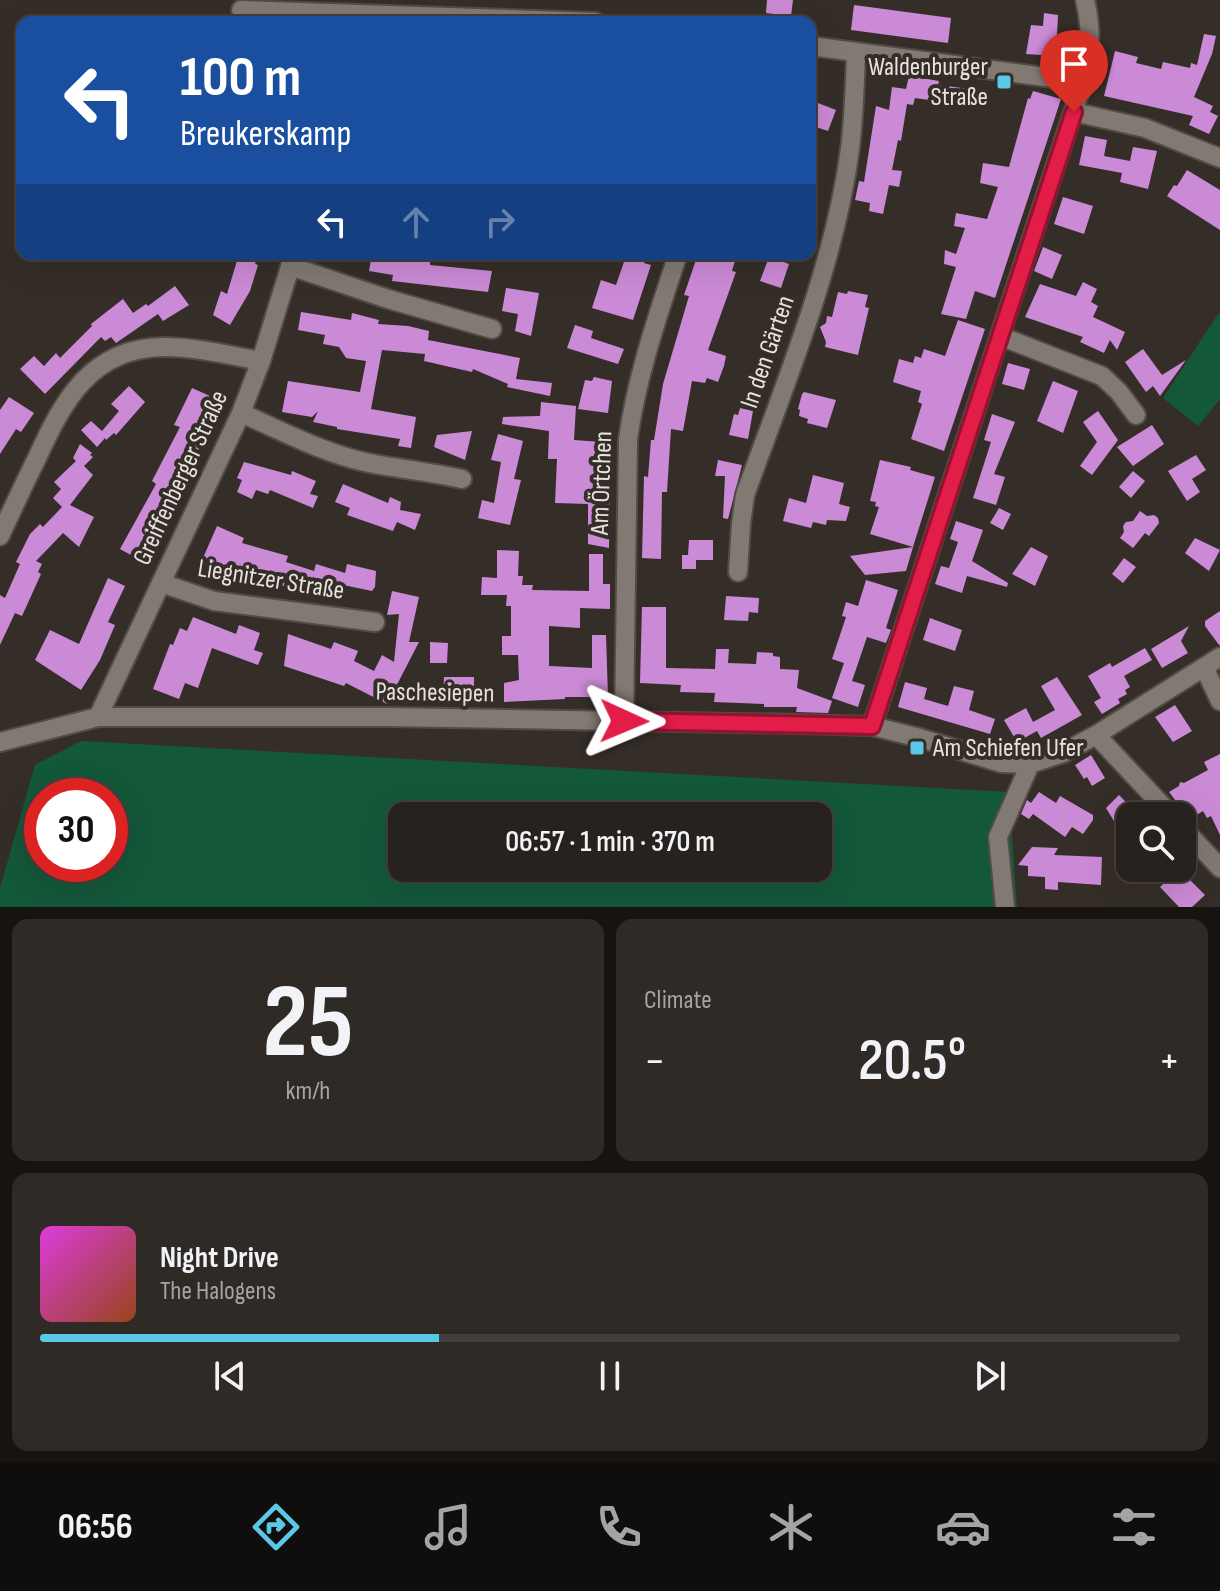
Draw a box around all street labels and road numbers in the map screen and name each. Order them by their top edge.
street label: In den Gärten [734,292,802,412]
street label: Greiffenberger Straße [127,386,235,570]
street label: Am Örtchen [585,431,619,536]
street label: Liegnitzer Straße [196,553,346,607]
street label: Paschesiepen [375,676,495,710]

